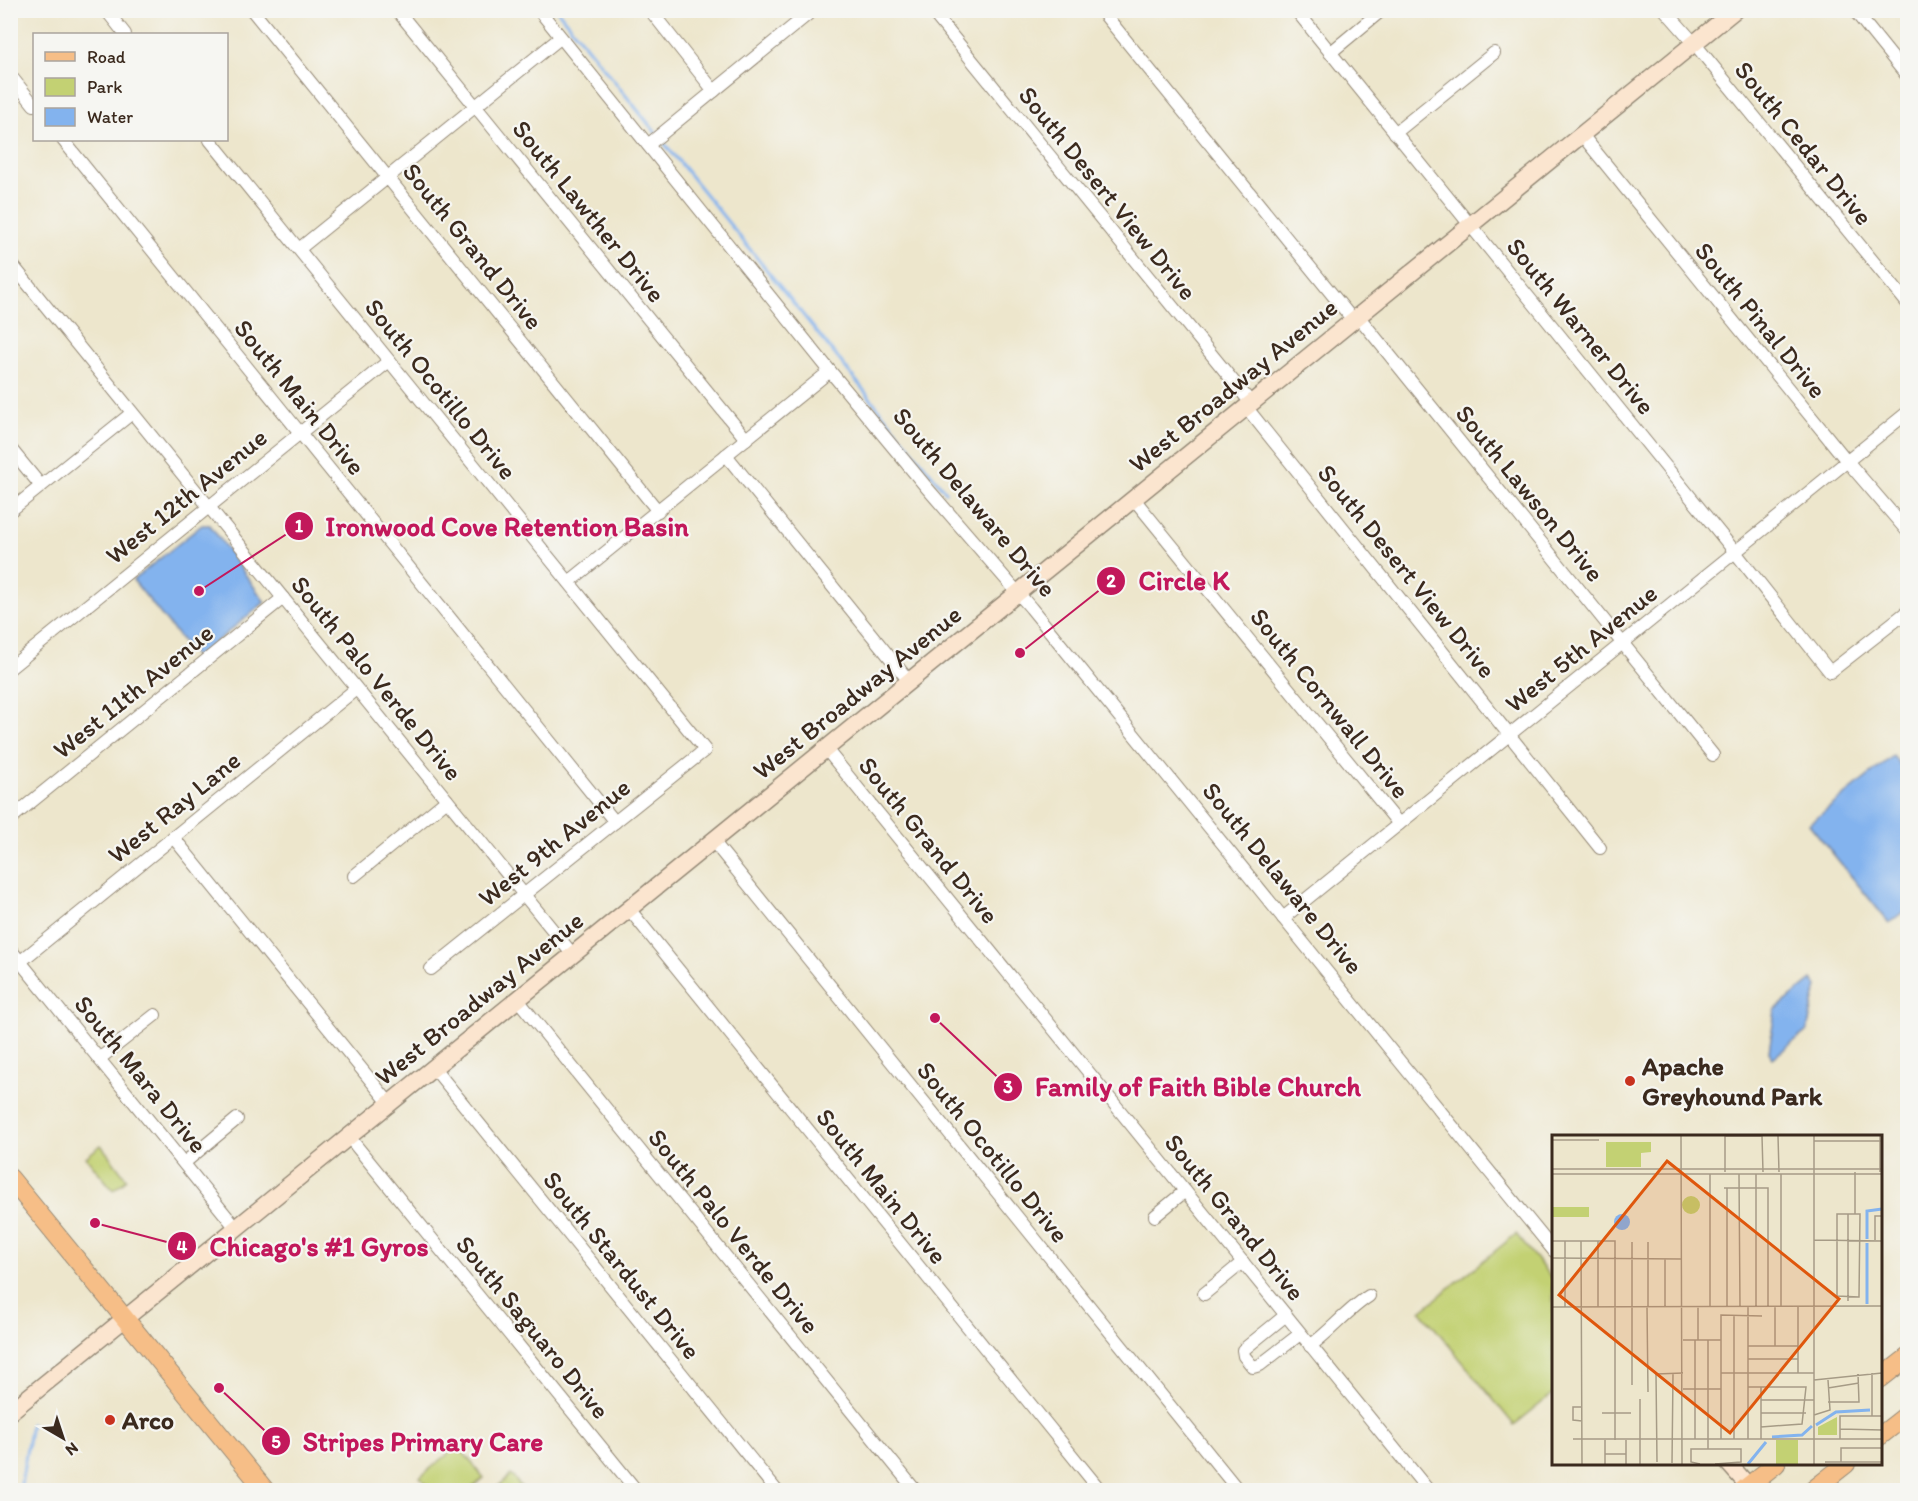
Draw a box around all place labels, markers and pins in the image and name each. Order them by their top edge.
callout: Ironwood Cove Retention Basin [284,504,700,549]
callout: Circle K [1096,558,1241,603]
place label: Apache Greyhound Park [1641,1050,1823,1112]
callout: Family of Faith Bible Church [993,1064,1373,1109]
marker: Apache Greyhound Park [1623,1074,1637,1088]
callout: Chicago's #1 Gyros [167,1224,440,1269]
place label: Arco [121,1404,174,1436]
marker: Arco [103,1413,117,1427]
callout: Stripes Primary Care [261,1419,555,1464]

